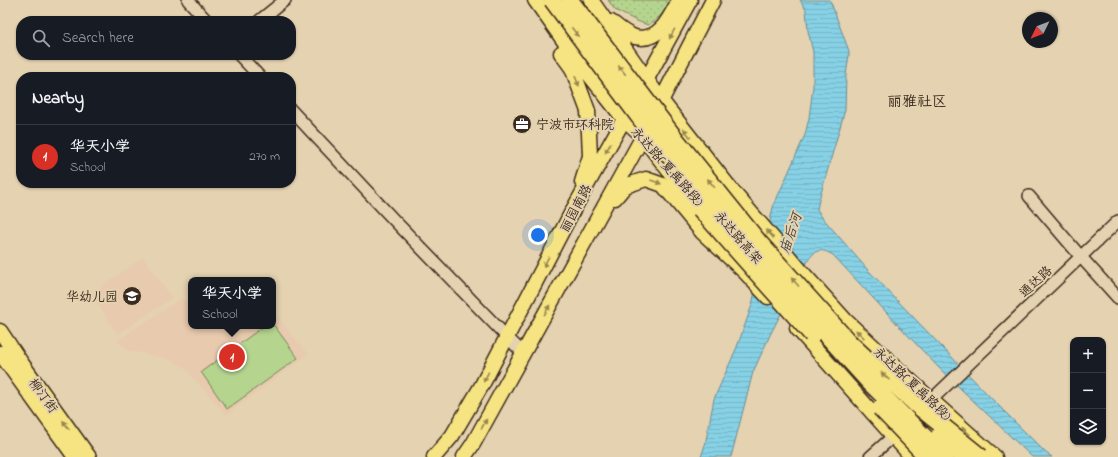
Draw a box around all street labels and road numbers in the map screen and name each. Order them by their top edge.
street label: 永达路(夏禹路段) [626,123,708,211]
street label: 丽园南路 [556,181,597,236]
street label: 永达路高架 [709,207,766,269]
street label: 通达路 [1015,262,1057,302]
street label: 永达路(夏禹路段) [869,343,955,425]
street label: 柳汀街 [24,375,62,417]

